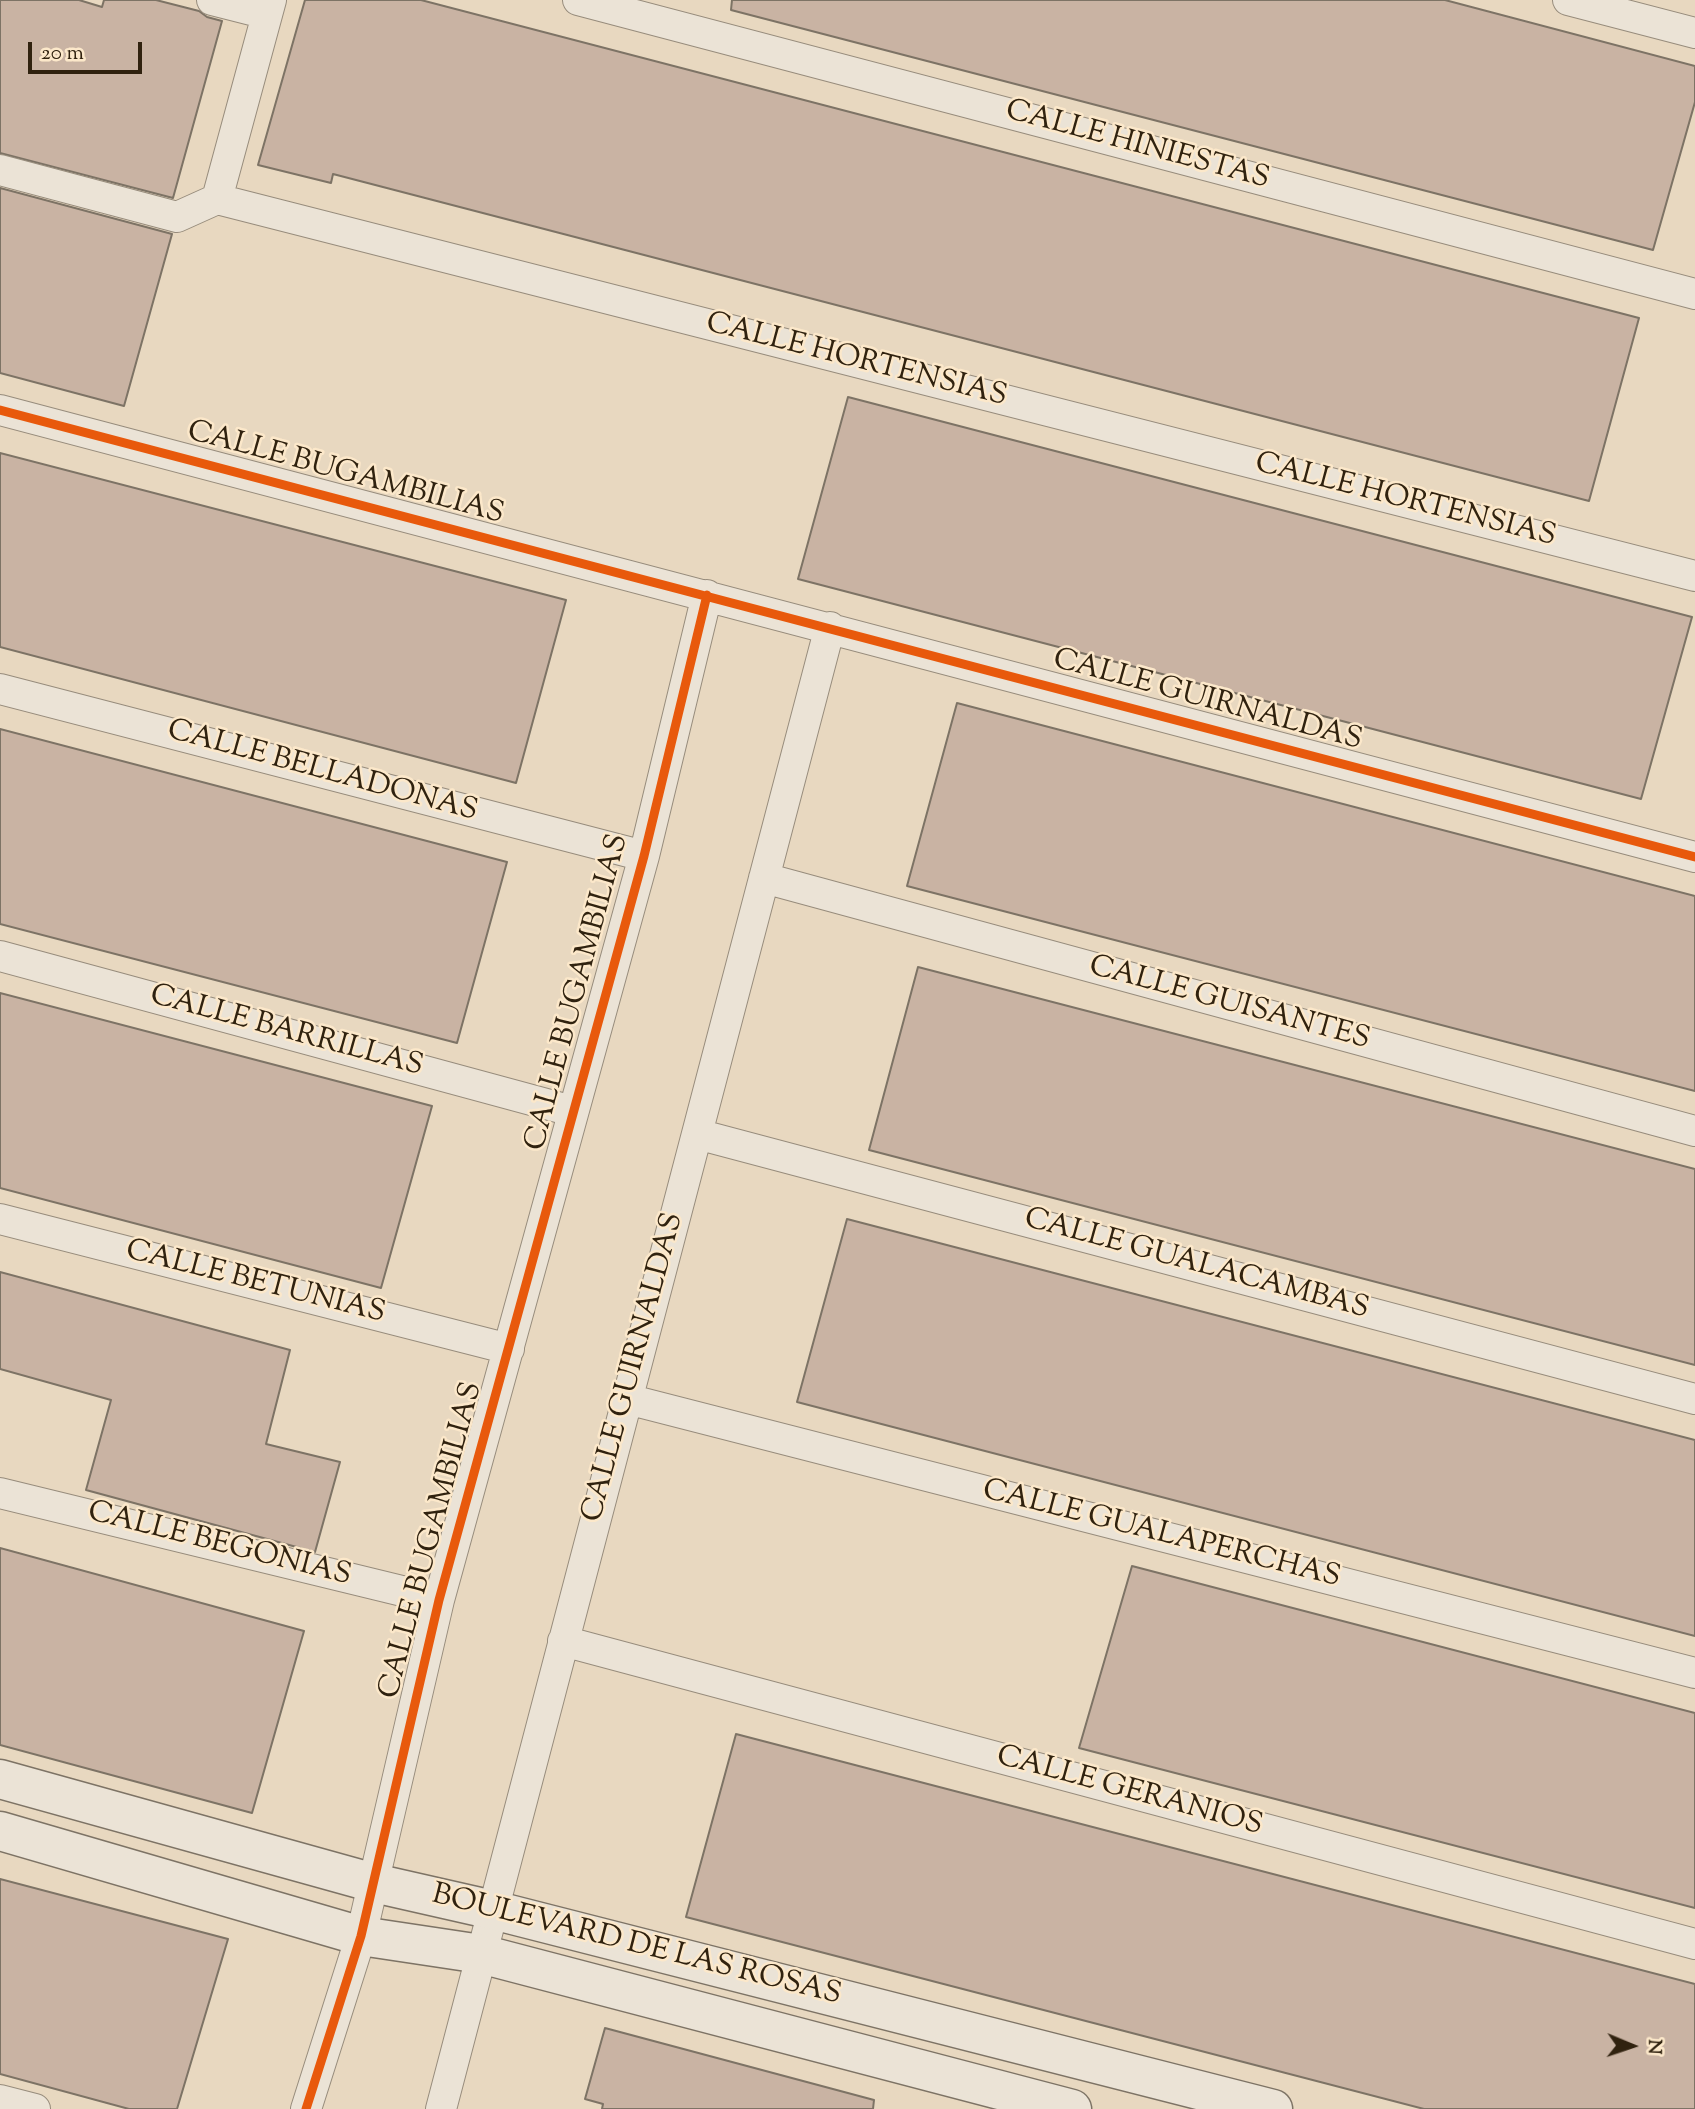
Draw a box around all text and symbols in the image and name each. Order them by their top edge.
scale bar [32,28,145,72]
text: 20 m [41,39,84,69]
street label: CALLE HINIESTAS [1001,94,1273,200]
street label: CALLE HORTENSIAS [702,307,1010,417]
street label: CALLE BUGAMBILIAS [183,415,507,535]
street label: CALLE HORTENSIAS [1251,447,1559,557]
street label: CALLE GUIRNALDAS [1049,643,1365,761]
street label: CALLE BELLADONAS [163,714,481,832]
street label: CALLE BUGAMBILIAS [519,831,639,1155]
street label: CALLE GUISANTES [1085,950,1373,1060]
street label: CALLE BARRILLAS [146,979,426,1087]
street label: CALLE GUALACAMBAS [1020,1203,1372,1329]
street label: CALLE GUIRNALDAS [576,1210,694,1526]
street label: CALLE BETUNIAS [122,1234,388,1334]
street label: CALLE BUGAMBILIAS [373,1379,493,1703]
street label: CALLE GUALAPERCHAS [978,1474,1344,1598]
street label: CALLE BEGONIAS [84,1496,354,1596]
street label: CALLE GERANIOS [992,1740,1266,1846]
street label: BOULEVARD DE LAS ROSAS [428,1879,844,2015]
north arrow [1597,2011,1667,2081]
text: N [1640,2039,1667,2055]

